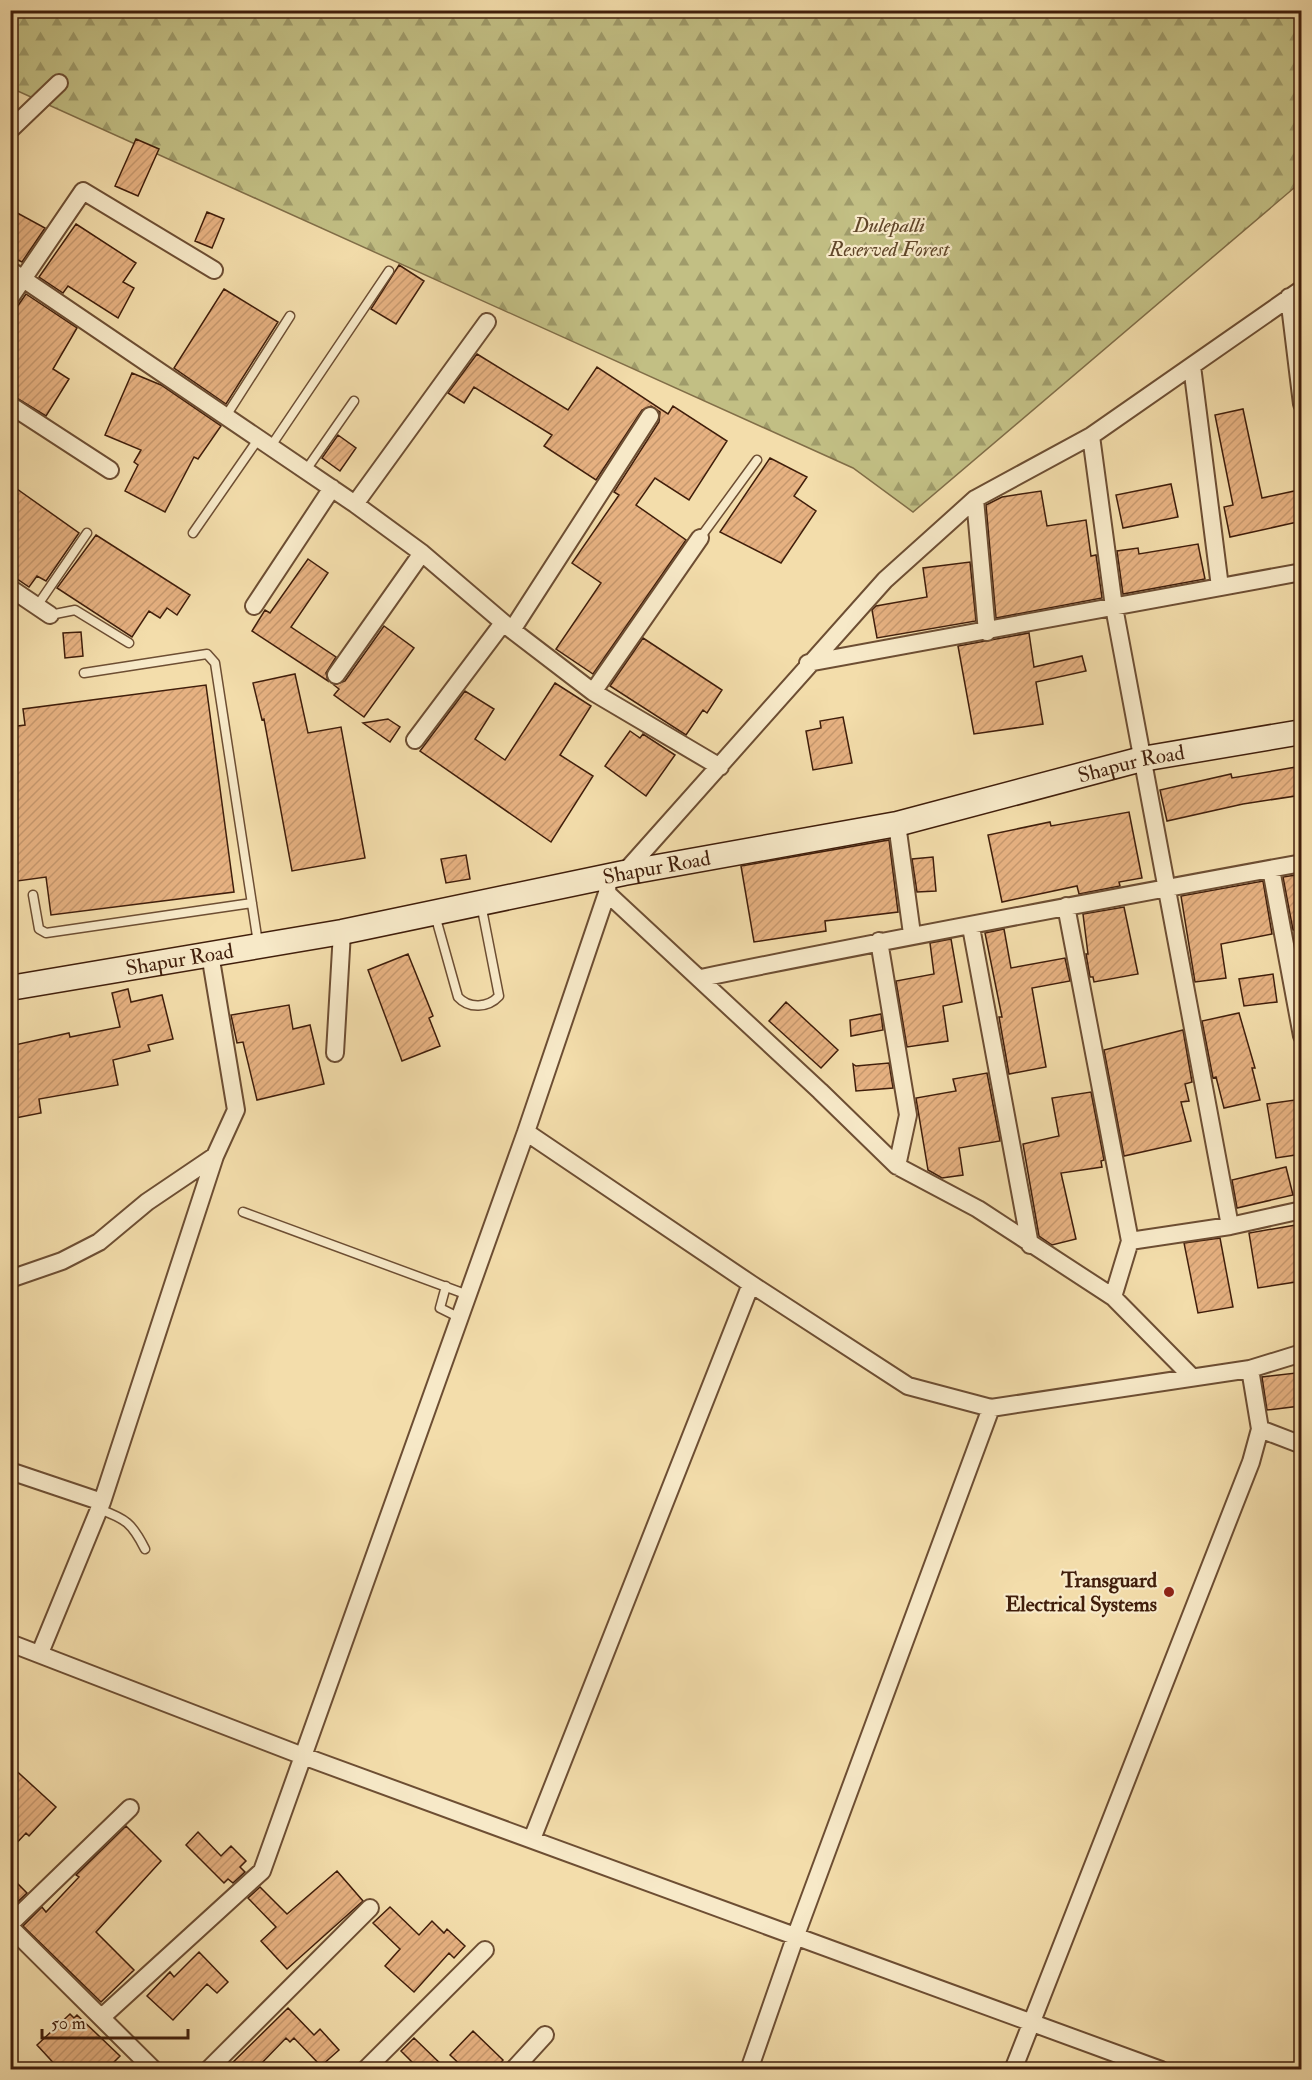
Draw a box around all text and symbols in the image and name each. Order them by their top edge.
park label: Dulepalli Reserved Forest [828,212,950,263]
street label: Shapur Road [1075,738,1187,789]
street label: Shapur Road [600,844,713,891]
street label: Shapur Road [124,937,236,982]
place label: Transguard Electrical Systems [1005,1567,1158,1618]
marker: Transguard Electrical Systems [1162,1585,1176,1599]
scale bar [42,2002,188,2040]
text: 50 m [51,2012,86,2035]

